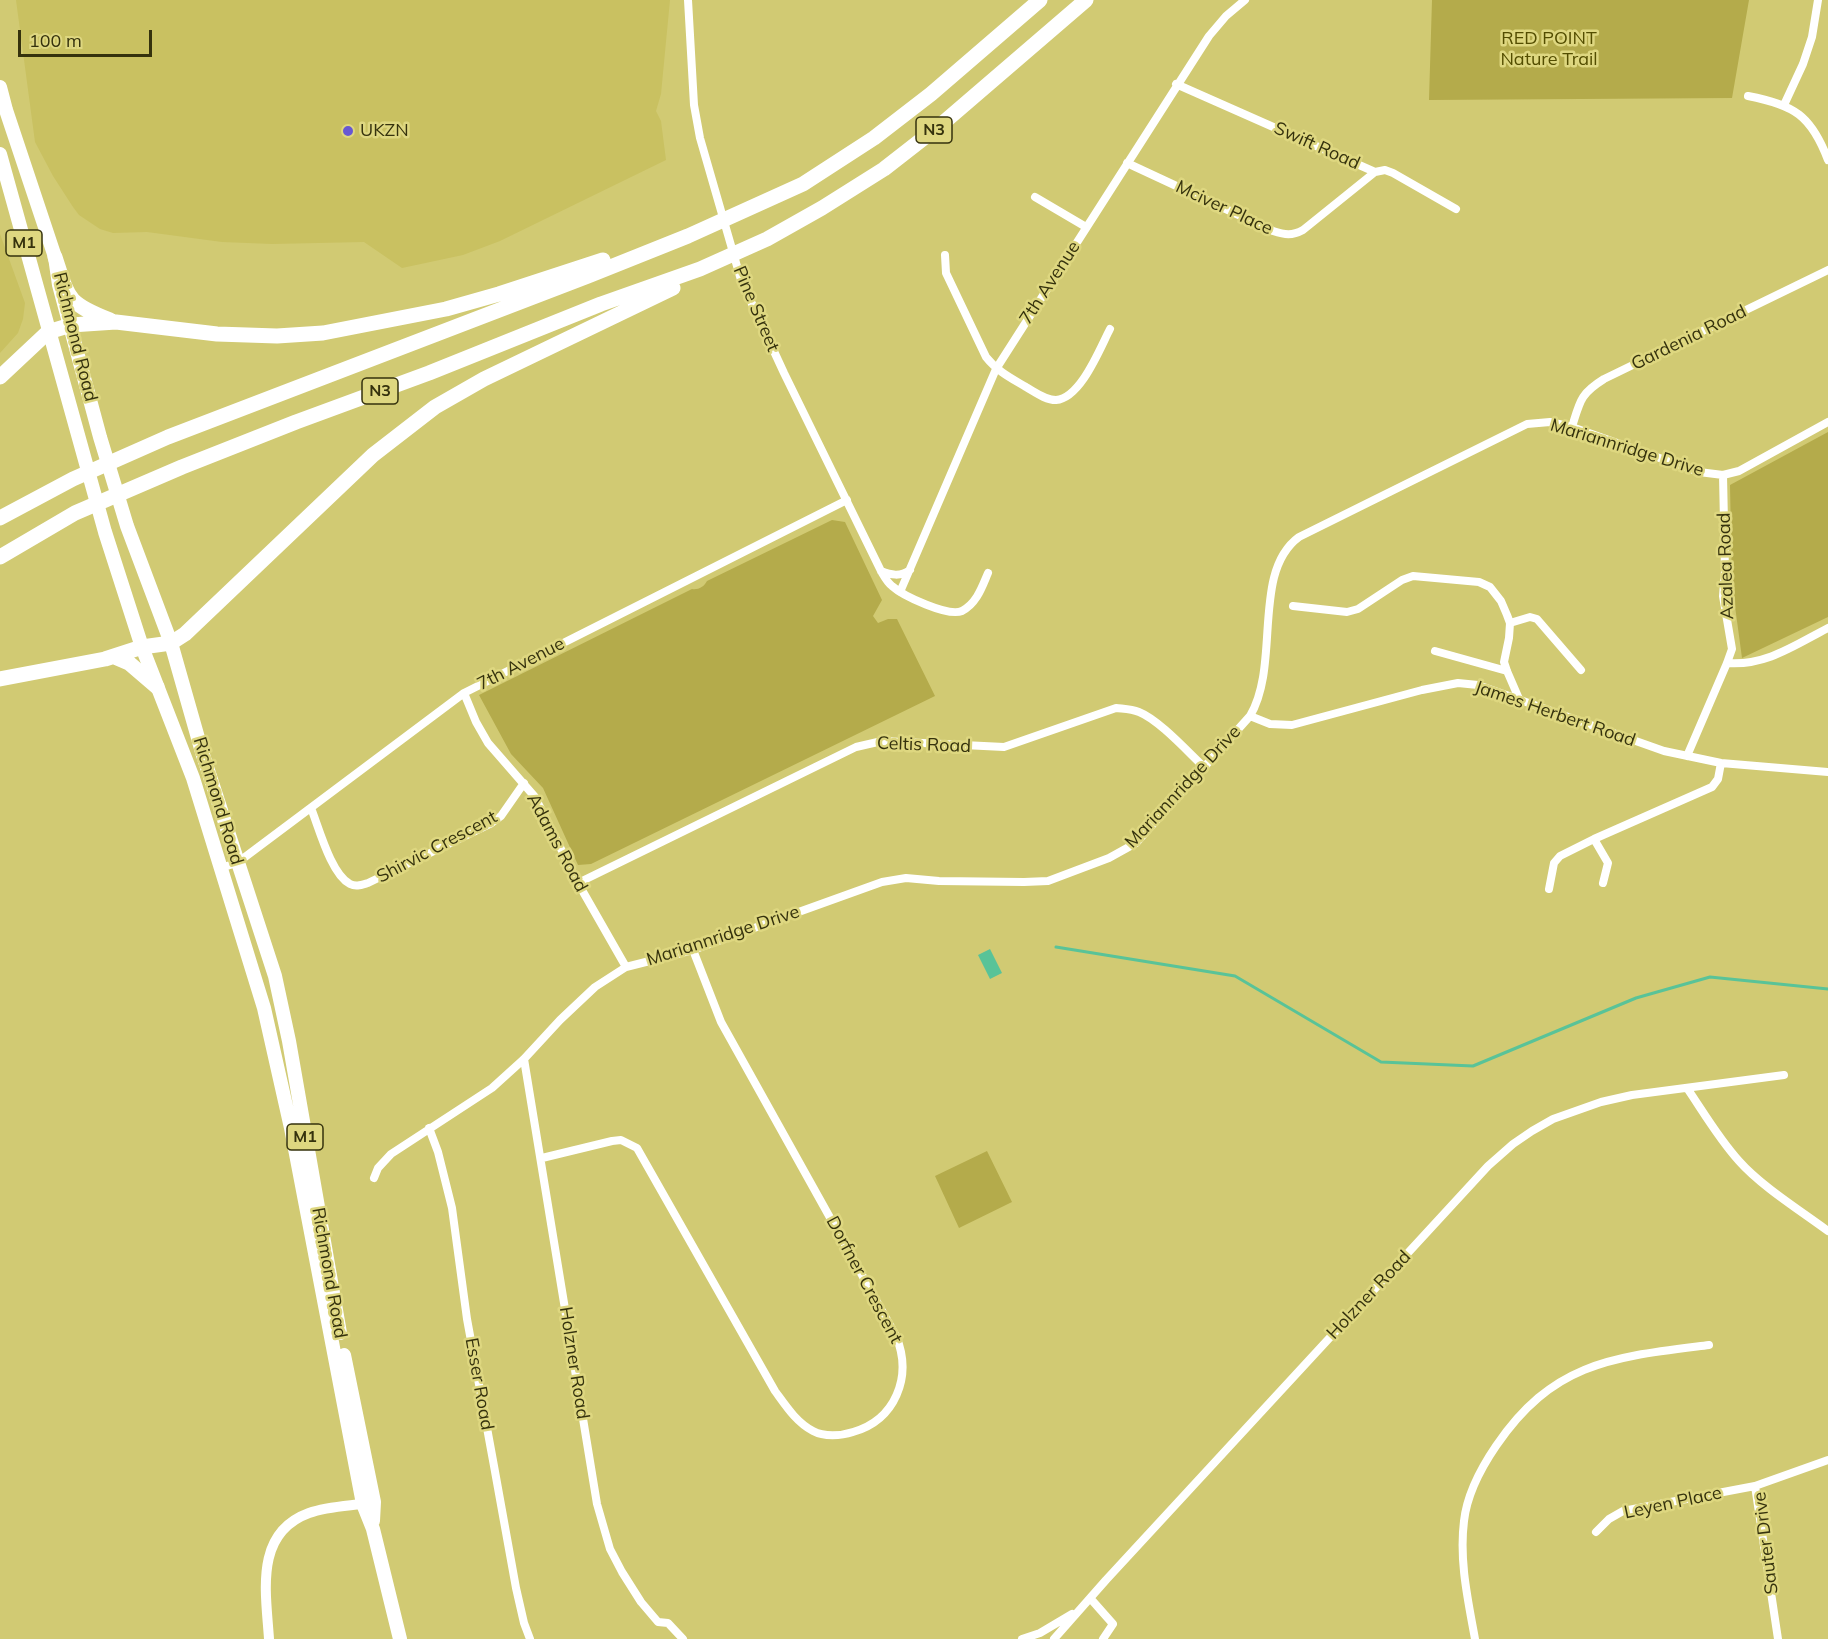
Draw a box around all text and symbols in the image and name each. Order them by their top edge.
scale bar [21,18,154,56]
park label: RED POINT Nature Trail [1500,28,1598,70]
text: 100 m [29,29,82,52]
road number: N3 [916,117,952,143]
street label: Swift Road [1271,117,1363,175]
place label: UKZN [360,120,409,142]
marker: UKZN [341,124,355,138]
street label: Mciver Place [1172,176,1276,240]
road number: M1 [6,230,42,256]
street label: 7th Avenue [1015,237,1085,329]
street label: Pine Street [728,263,784,355]
street label: Richmond Road [48,270,102,404]
street label: Gardenia Road [1628,301,1750,375]
road number: N3 [362,378,398,404]
street label: Mariannridge Drive [1548,414,1706,482]
street label: Azalea Road [1713,512,1739,620]
street label: 7th Avenue [474,633,568,695]
street label: James Herbert Road [1472,676,1638,752]
street label: Mariannridge Drive [1121,721,1245,853]
street label: Celtis Road [877,733,971,757]
street label: Richmond Road [188,735,248,867]
street label: Adams Road [522,790,592,896]
street label: Shirvic Crescent [373,806,501,888]
street label: Mariannridge Drive [644,901,802,971]
road number: M1 [287,1124,323,1150]
street label: Richmond Road [307,1206,351,1340]
street label: Dorfner Crescent [821,1213,907,1347]
street label: Holzner Road [1322,1246,1416,1344]
street label: Holzner Road [554,1305,594,1421]
street label: Esser Road [460,1336,498,1432]
street label: Leyen Place [1622,1482,1724,1524]
street label: Sauter Drive [1749,1491,1783,1595]

